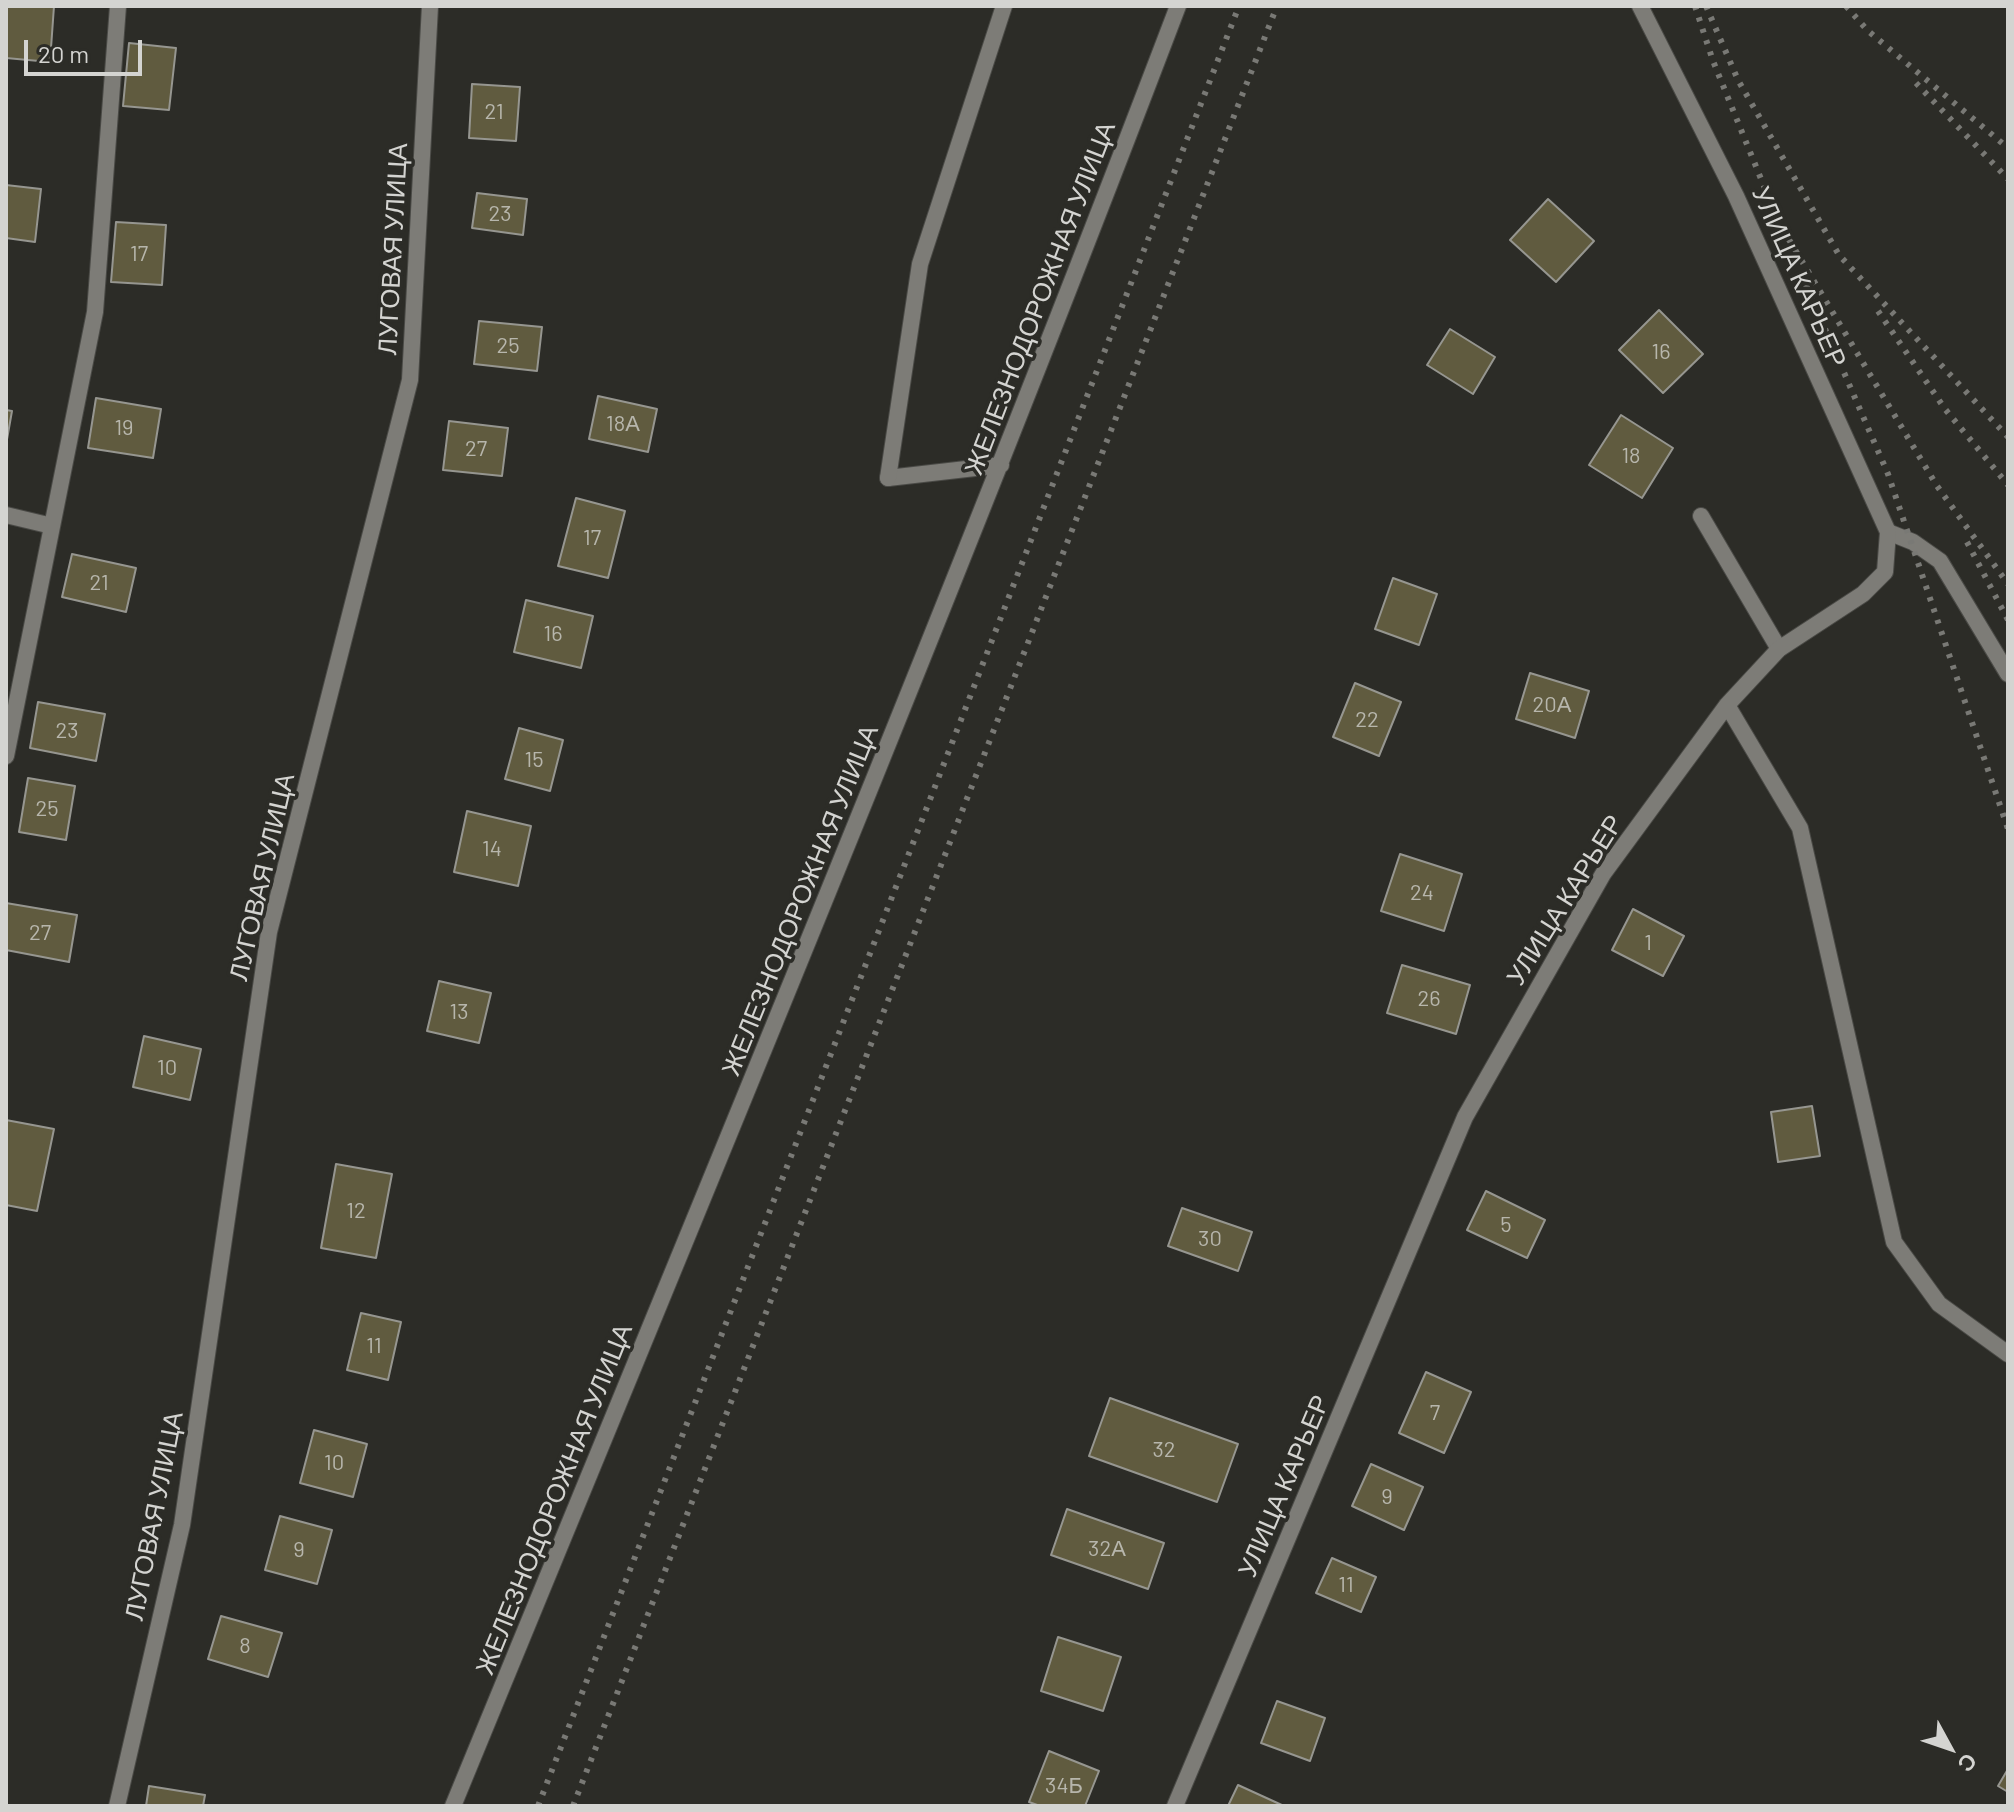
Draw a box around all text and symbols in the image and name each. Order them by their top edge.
scale bar [28,24,146,74]
text: 20 m [38,39,89,68]
house number: 21 [484,99,504,125]
street label: ЖЕЛЕЗНОДОРОЖНАЯ УЛИЦА [958,117,1122,479]
street label: ЛУГОВАЯ УЛИЦА [372,142,414,356]
street label: УЛИЦА КАРЬЕР [1745,182,1853,372]
house number: 23 [489,201,511,227]
house number: 17 [130,241,148,267]
house number: 25 [496,333,520,359]
house number: 16 [1651,339,1671,365]
house number: 18А [606,411,640,437]
house number: 19 [114,415,134,441]
house number: 27 [465,436,487,462]
house number: 18 [1621,443,1641,469]
house number: 17 [583,525,601,551]
house number: 21 [89,570,109,596]
house number: 16 [543,621,563,647]
house number: 20А [1533,692,1571,718]
house number: 22 [1355,707,1379,733]
house number: 23 [56,718,78,744]
street label: ЖЕЛЕЗНОДОРОЖНАЯ УЛИЦА [715,720,885,1080]
house number: 15 [524,747,544,773]
street label: ЛУГОВАЯ УЛИЦА [223,770,301,984]
house number: 25 [35,796,59,822]
street label: УЛИЦА КАРЬЕР [1500,809,1630,991]
house number: 14 [482,836,502,862]
house number: 24 [1410,880,1434,906]
house number: 27 [29,920,51,946]
house number: 1 [1644,930,1652,956]
house number: 26 [1417,986,1441,1012]
house number: 13 [449,999,469,1025]
house number: 10 [157,1055,177,1081]
house number: 12 [346,1198,366,1224]
house number: 5 [1500,1212,1512,1238]
house number: 30 [1198,1226,1222,1252]
street label: ЖЕЛЕЗНОДОРОЖНАЯ УЛИЦА [469,1319,639,1679]
house number: 11 [366,1333,382,1359]
street label: УЛИЦА КАРЬЕР [1232,1390,1336,1582]
house number: 7 [1430,1400,1440,1426]
street label: ЛУГОВАЯ УЛИЦА [118,1409,190,1623]
house number: 32 [1152,1437,1176,1463]
house number: 10 [324,1450,344,1476]
house number: 9 [1381,1484,1393,1510]
house number: 32А [1088,1536,1126,1562]
house number: 9 [293,1537,305,1563]
house number: 11 [1338,1572,1354,1598]
house number: 8 [239,1633,251,1659]
north arrow [1910,1708,1990,1788]
text: С [1953,1749,1983,1778]
house number: 34Б [1045,1773,1083,1799]

